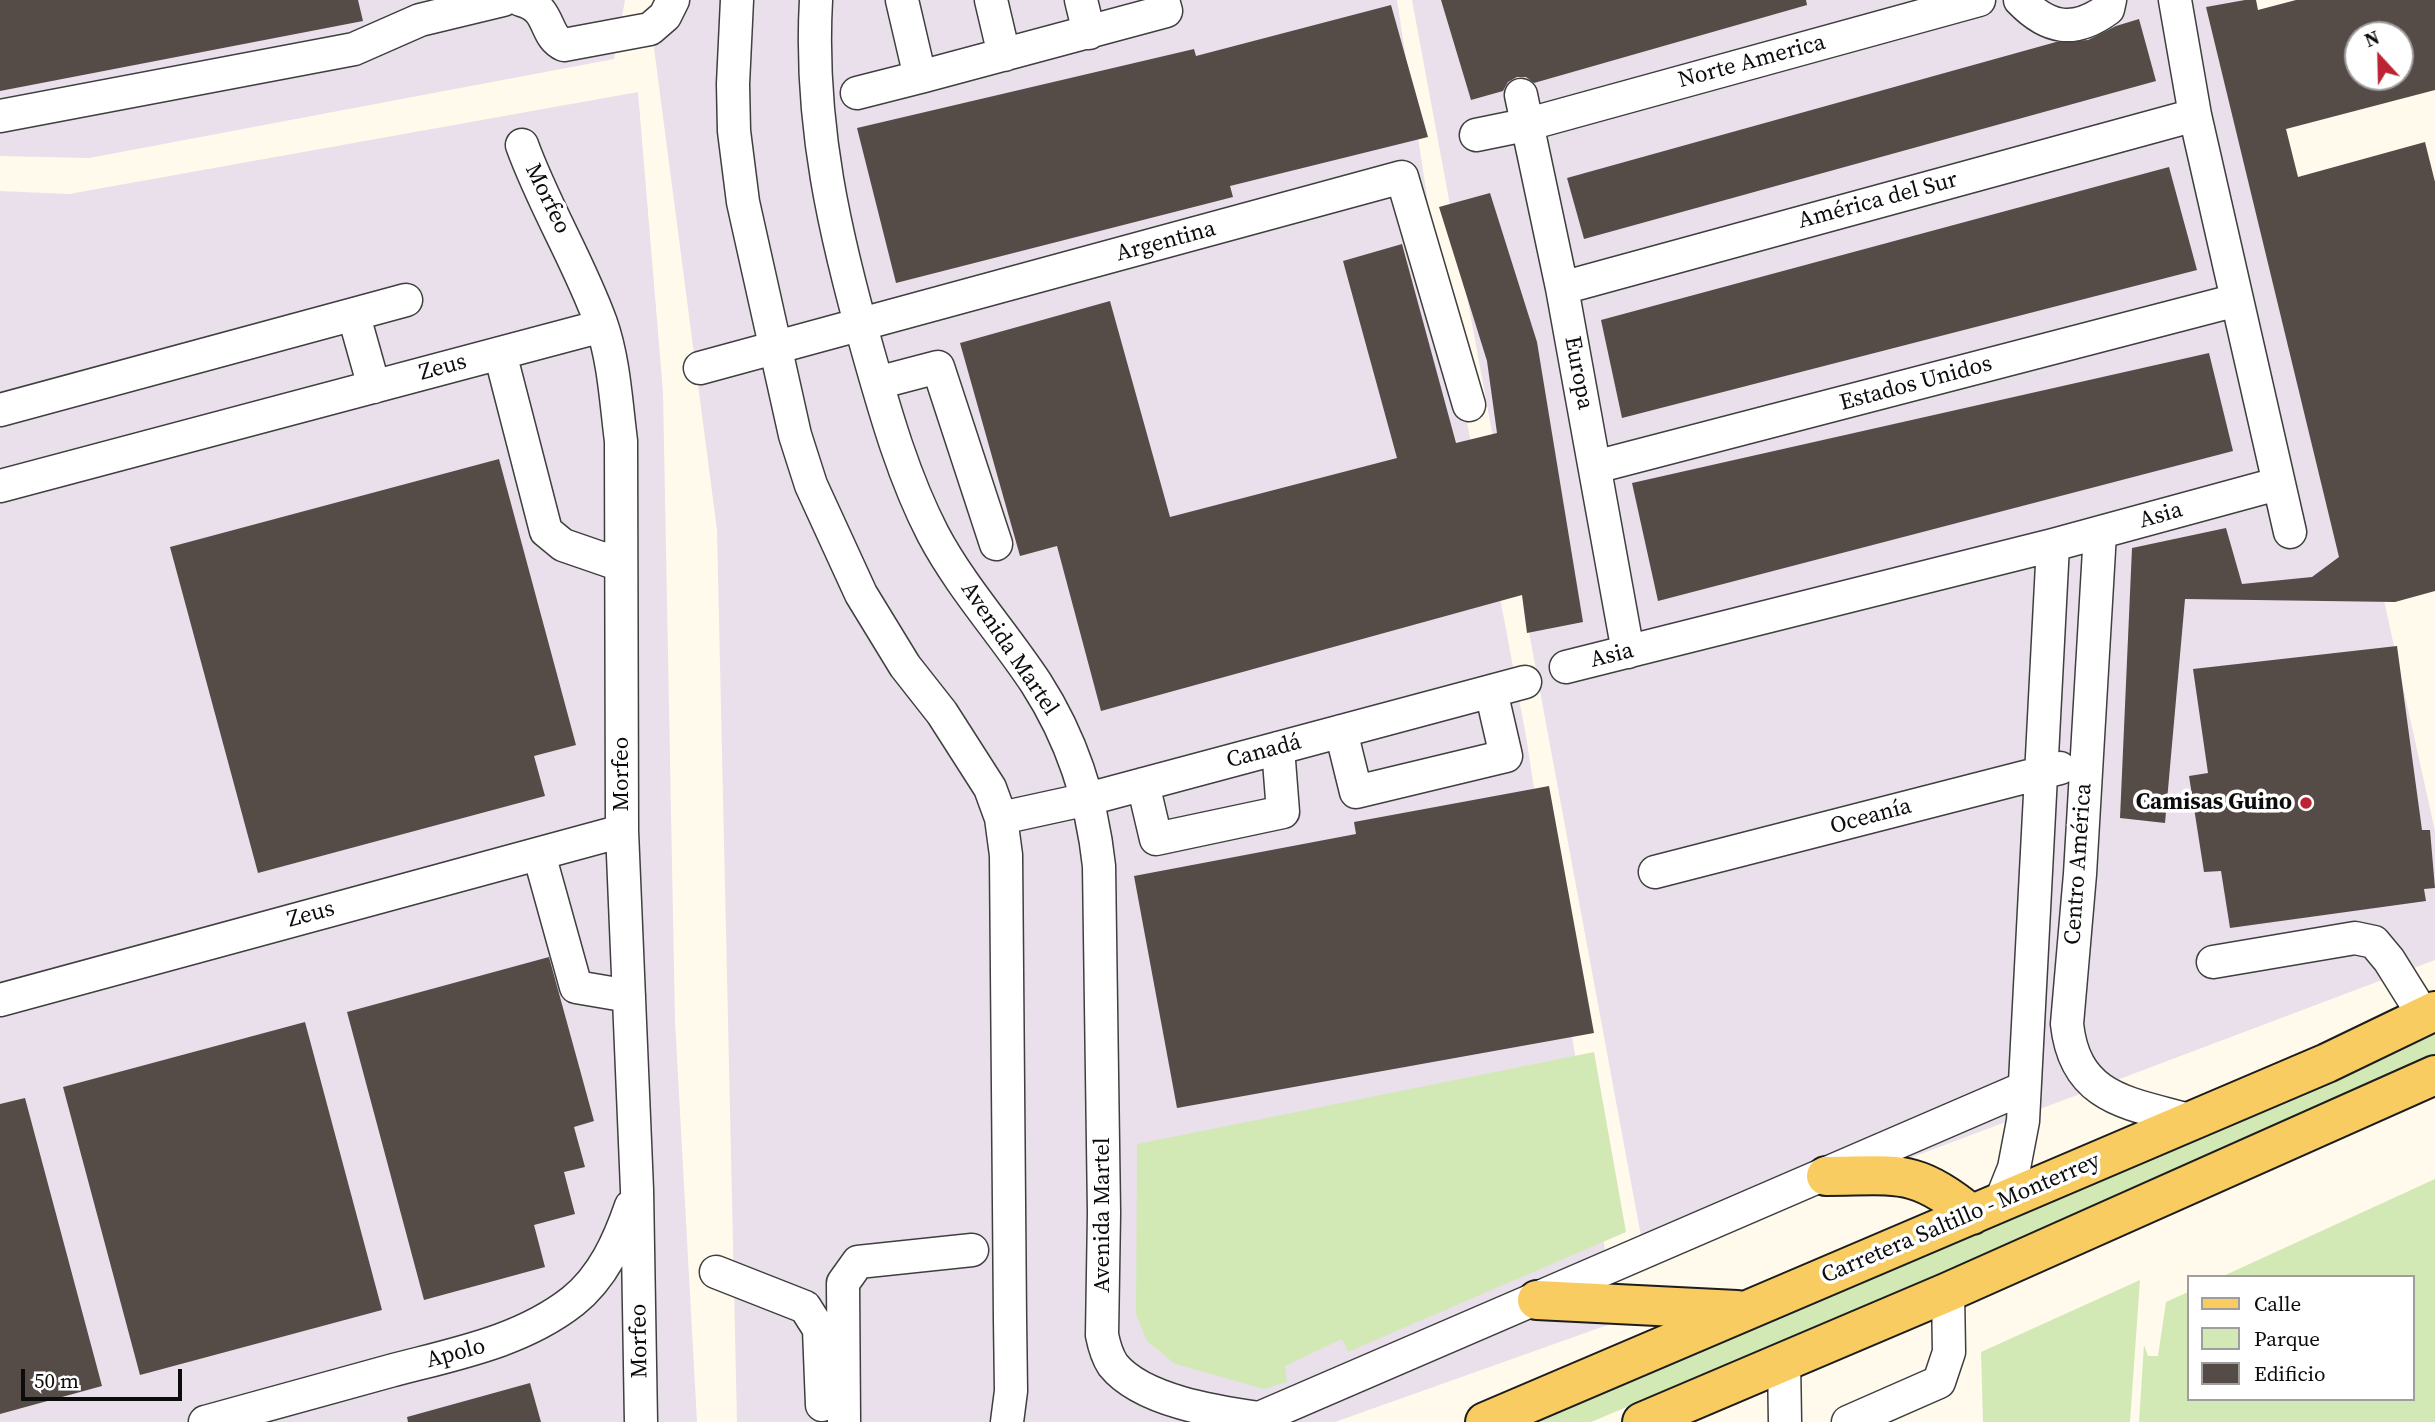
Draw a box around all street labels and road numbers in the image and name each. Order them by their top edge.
street label: Norte America [1675,29,1829,95]
street label: Morfeo [518,159,576,239]
street label: América del Sur [1795,166,1961,236]
street label: Argentina [1113,215,1219,269]
street label: Europa [1557,334,1599,412]
street label: Zeus [416,348,470,388]
street label: Estados Unidos [1837,350,1995,418]
street label: Asia [2136,497,2186,535]
street label: Avenida Martel [954,577,1064,721]
street label: Asia [1587,637,1637,675]
street label: Canadá [1224,729,1304,775]
street label: Morfeo [608,737,636,811]
street label: Centro América [2060,782,2098,946]
street label: Oceanía [1827,793,1915,841]
street label: Zeus [284,895,338,935]
street label: Avenida Martel [1089,1137,1117,1293]
street label: Carretera Saltillo - Monterrey [1817,1148,2105,1290]
street label: Morfeo [626,1303,654,1379]
street label: Apolo [424,1333,488,1375]

